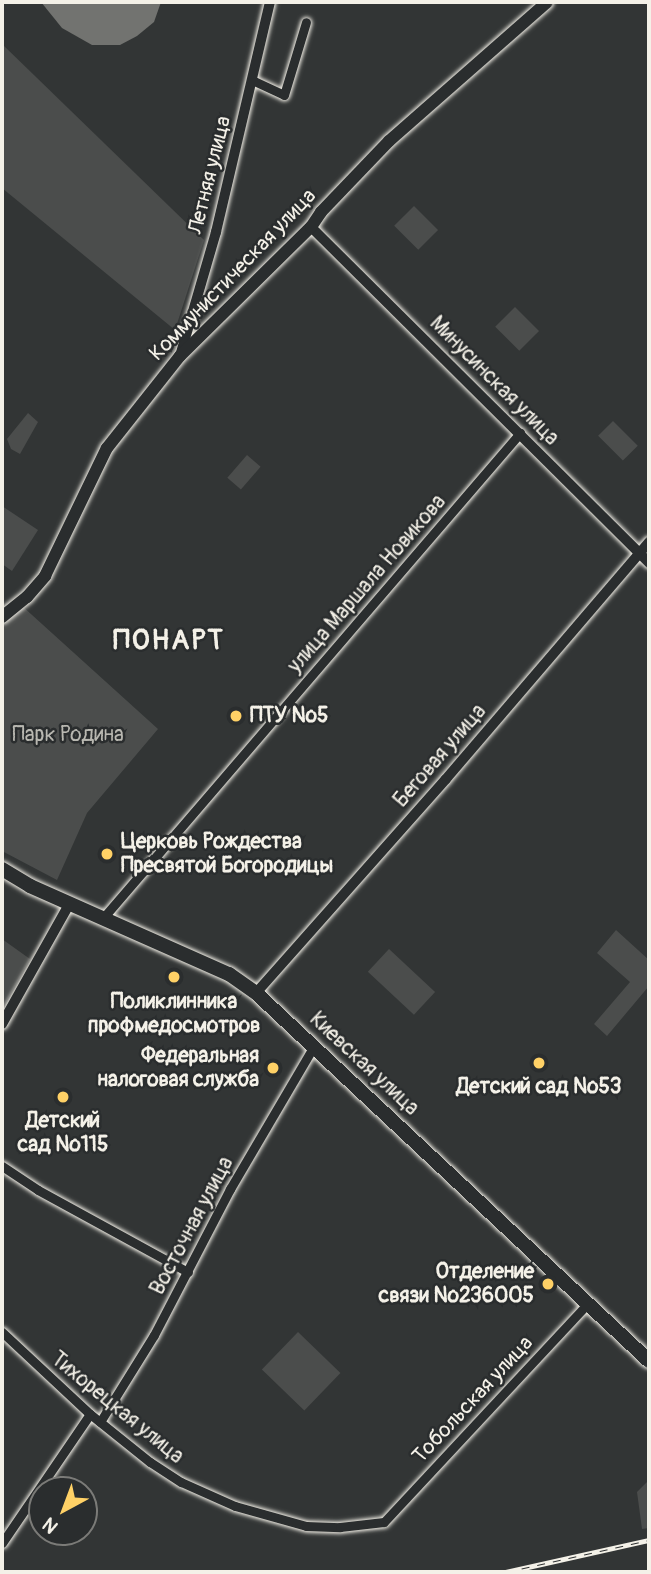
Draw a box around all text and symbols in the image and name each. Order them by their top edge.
street label: Летняя улица [183,113,237,237]
street label: Коммунистическая улица [144,184,322,366]
street label: Минусинская улица [424,311,564,451]
street label: улица Маршала Новикова [283,490,451,678]
district label: ПОНАРТ [114,624,224,658]
street label: Беговая улица [388,699,492,813]
place label: ПТУ №5 [250,703,328,729]
marker: ПТУ №5 [228,708,244,724]
park label: Парк Родина [12,722,124,748]
place label: Церковь Рождества Пресвятой Богородицы [121,829,333,879]
marker: Церковь Рождества Пресвятой Богородицы [99,846,115,862]
marker: Поликлинника профмедосмотров [164,967,184,987]
place label: Поликлинника профмедосмотров [88,989,260,1039]
street label: Киевская улица [304,1007,424,1121]
place label: Федеральная налоговая служба [98,1043,259,1093]
marker: Детский сад №53 [531,1055,547,1071]
marker: Федеральная налоговая служба [265,1060,281,1076]
place label: Детский сад №53 [456,1074,622,1100]
marker: Детский сад №115 [55,1089,71,1105]
place label: Детский сад №115 [18,1108,108,1158]
street label: Восточная улица [145,1153,239,1299]
place label: Отделение связи №236005 [379,1259,534,1309]
marker: Отделение связи №236005 [540,1276,556,1292]
street label: Тобольская улица [408,1331,538,1469]
street label: Тихорецкая улица [46,1347,188,1469]
north arrow [28,1476,98,1546]
text: N [38,1512,63,1539]

